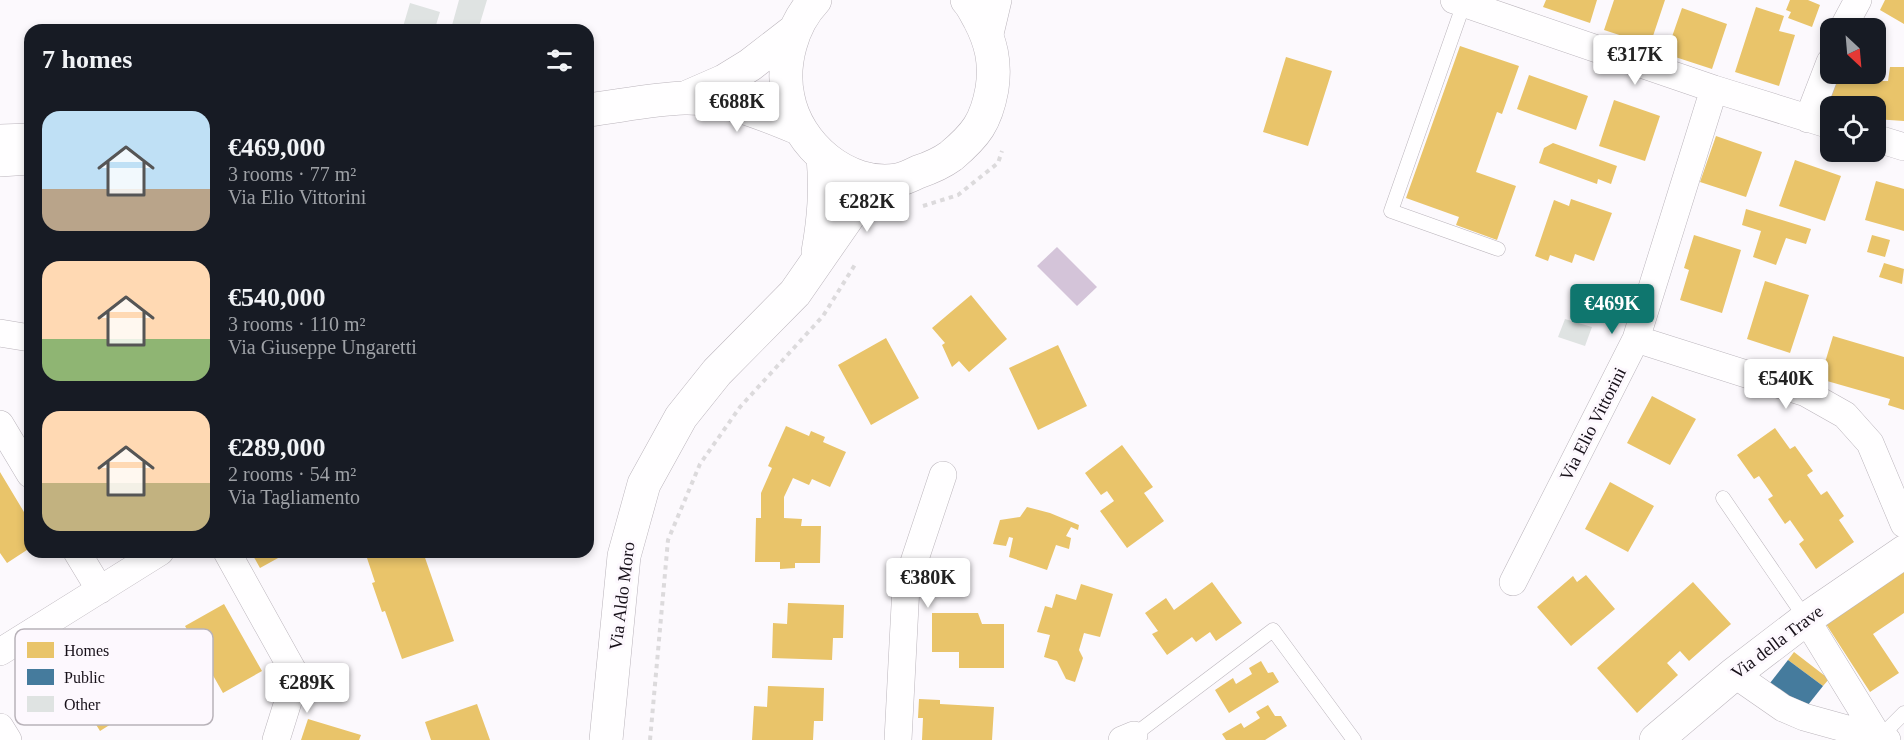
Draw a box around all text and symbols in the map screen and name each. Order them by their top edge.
north arrow [1820,18,1886,84]
map controls [1820,18,1886,162]
pin: €317K [1593,35,1677,86]
text: €317K [1607,43,1663,65]
icon: filters [543,44,576,77]
text: 7 homes [42,45,132,74]
pin: €688K [695,82,779,133]
text: €688K [709,90,765,112]
button: locate [1820,96,1886,162]
text: €469,000 [228,133,326,162]
icon: home [90,135,162,207]
text: 3 rooms · 77 m² [228,163,356,185]
pin: €282K [825,182,909,233]
text: Via Elio Vittorini [228,186,366,208]
text: €282K [839,190,895,212]
text: €540,000 [228,283,326,312]
pin: €469K [1570,284,1654,335]
icon: home [90,285,162,357]
text: €469K [1584,292,1640,314]
text: 3 rooms · 110 m² [228,313,365,335]
text: Via Giuseppe Ungaretti [228,336,417,358]
pin: €540K [1744,359,1828,410]
street label: Via Elio Vittorini [1556,364,1630,484]
text: €540K [1758,367,1814,389]
text: €289,000 [228,433,326,462]
icon: home [90,435,162,507]
text: 2 rooms · 54 m² [228,463,356,485]
text: Via Tagliamento [228,486,360,508]
street label: Via Aldo Moro [605,541,639,651]
pin: €380K [886,558,970,609]
text: €380K [900,566,956,588]
street label: Via della Trave [1727,601,1827,683]
legend [15,629,213,725]
text: Homes [64,642,109,659]
pin: €289K [265,663,349,714]
text: Public [64,669,105,686]
text: €289K [279,671,335,693]
text: Other [64,696,101,713]

